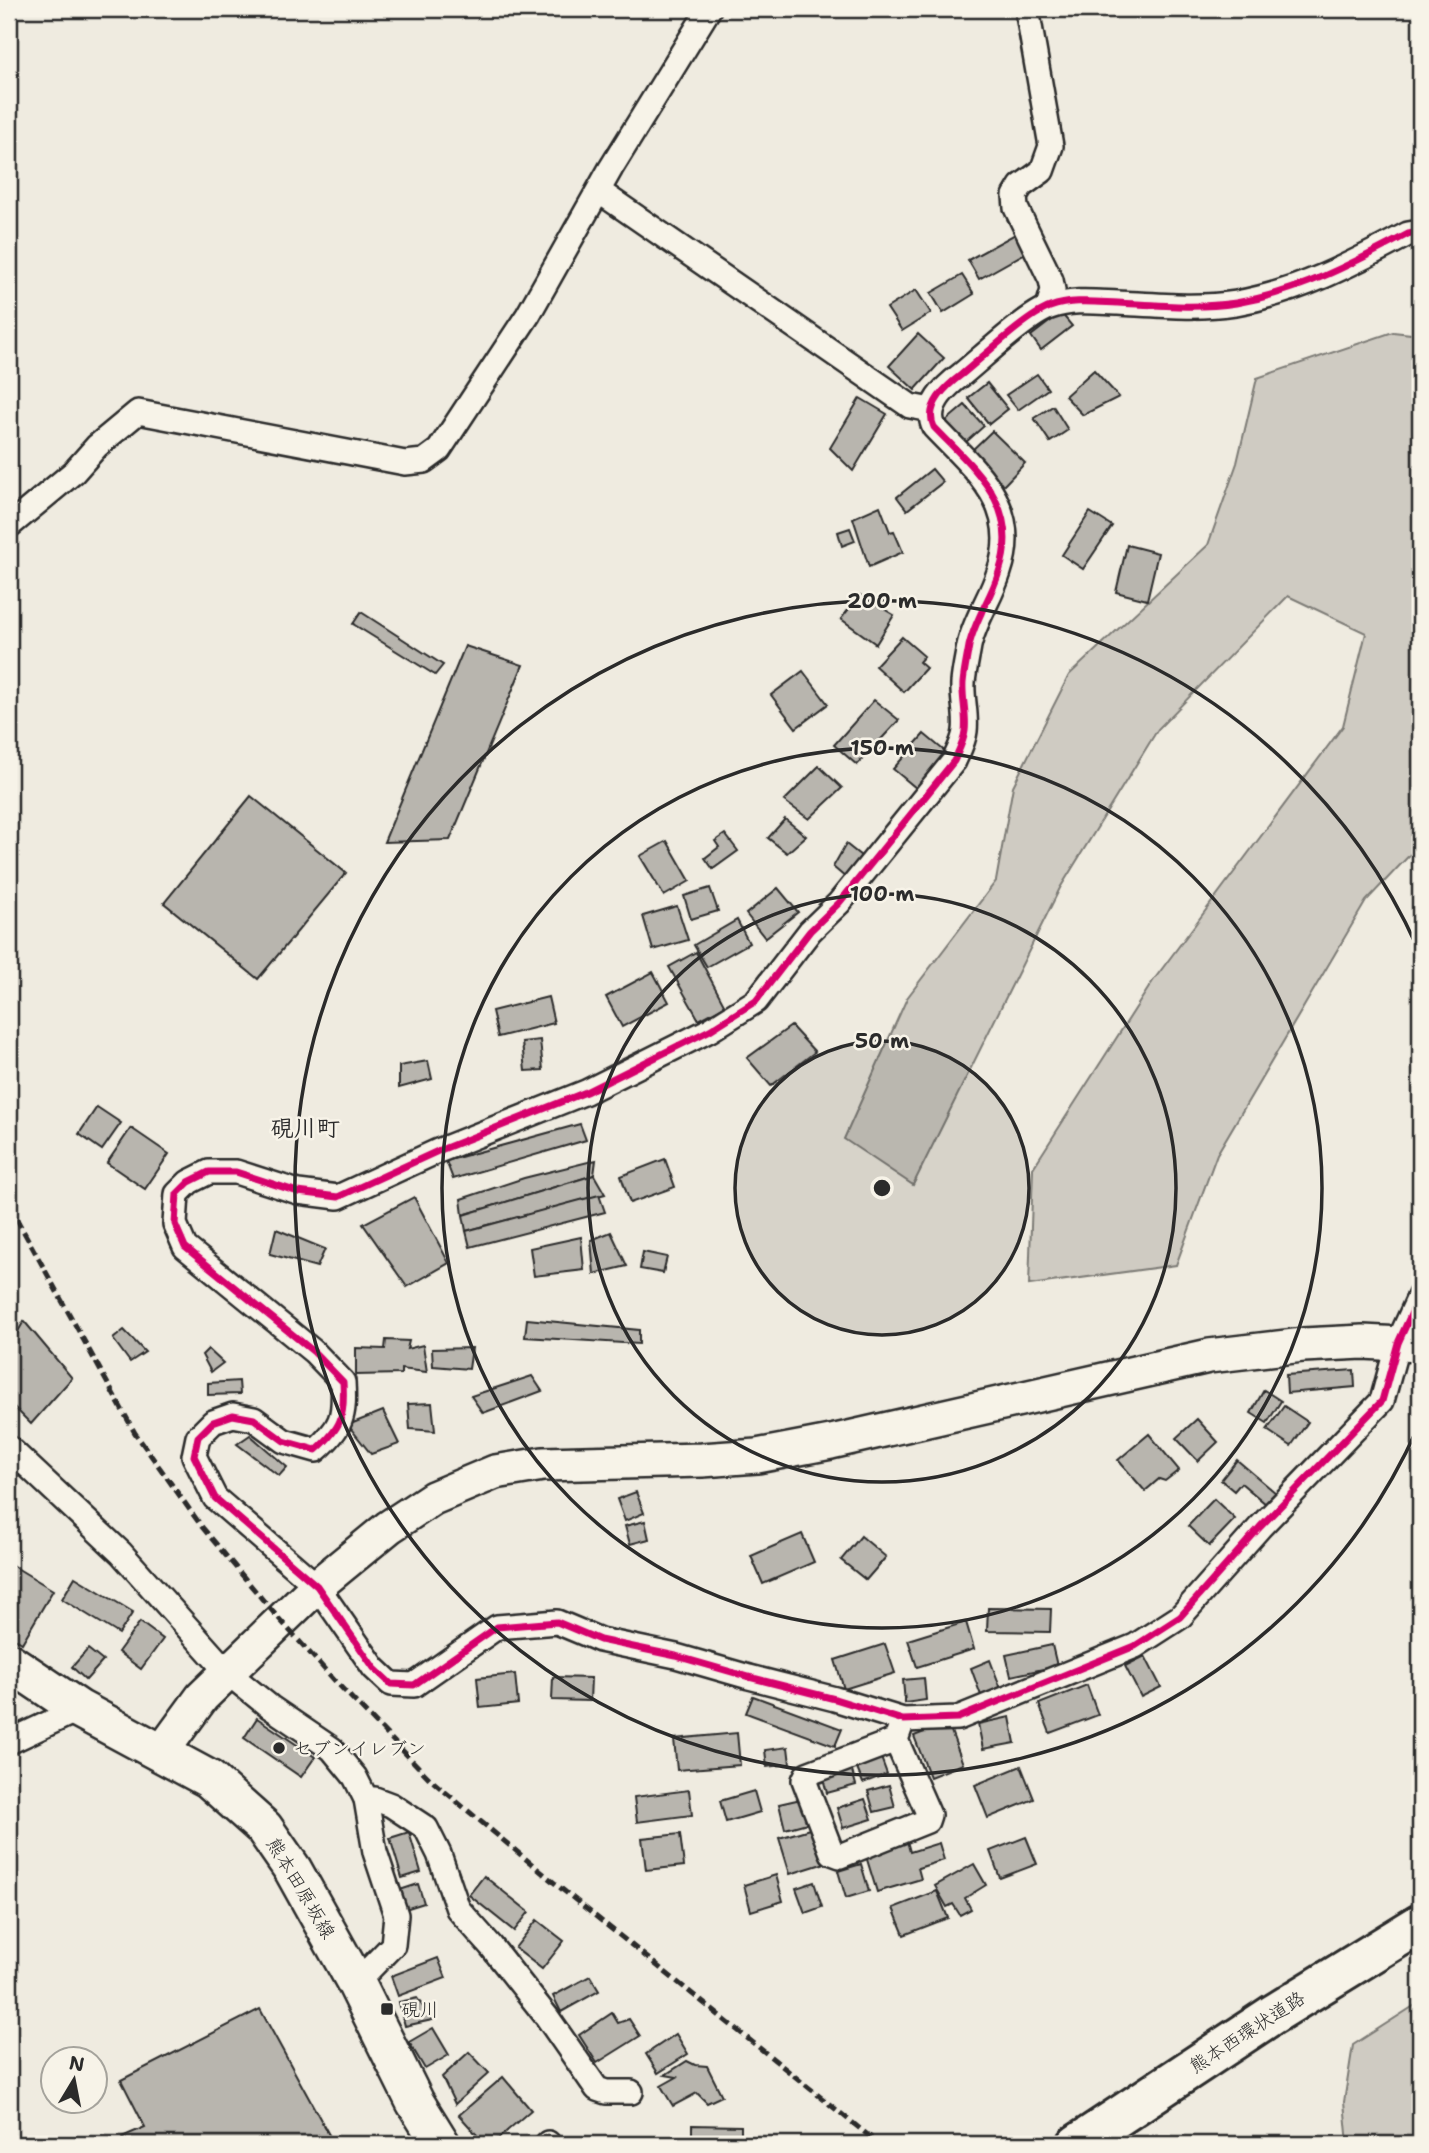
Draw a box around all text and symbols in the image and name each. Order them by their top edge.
text: 200 m [847,587,917,615]
text: 150 m [850,734,914,762]
text: 100 m [850,880,914,908]
text: 50 m [855,1027,909,1055]
district label: 硯川町 [271,1113,340,1143]
centre of rings [870,1176,894,1200]
place label: セブンイレブン [293,1736,426,1761]
marker: セブンイレブン [271,1740,287,1756]
street label: 熊本田原坂線 [261,1833,341,1943]
street label: 熊本西環状道路 [1184,1985,1310,2079]
place label: 硯川 [401,1997,439,2022]
marker: 硯川 [379,2001,395,2017]
north arrow [38,2044,108,2114]
text: N [67,2050,86,2077]

